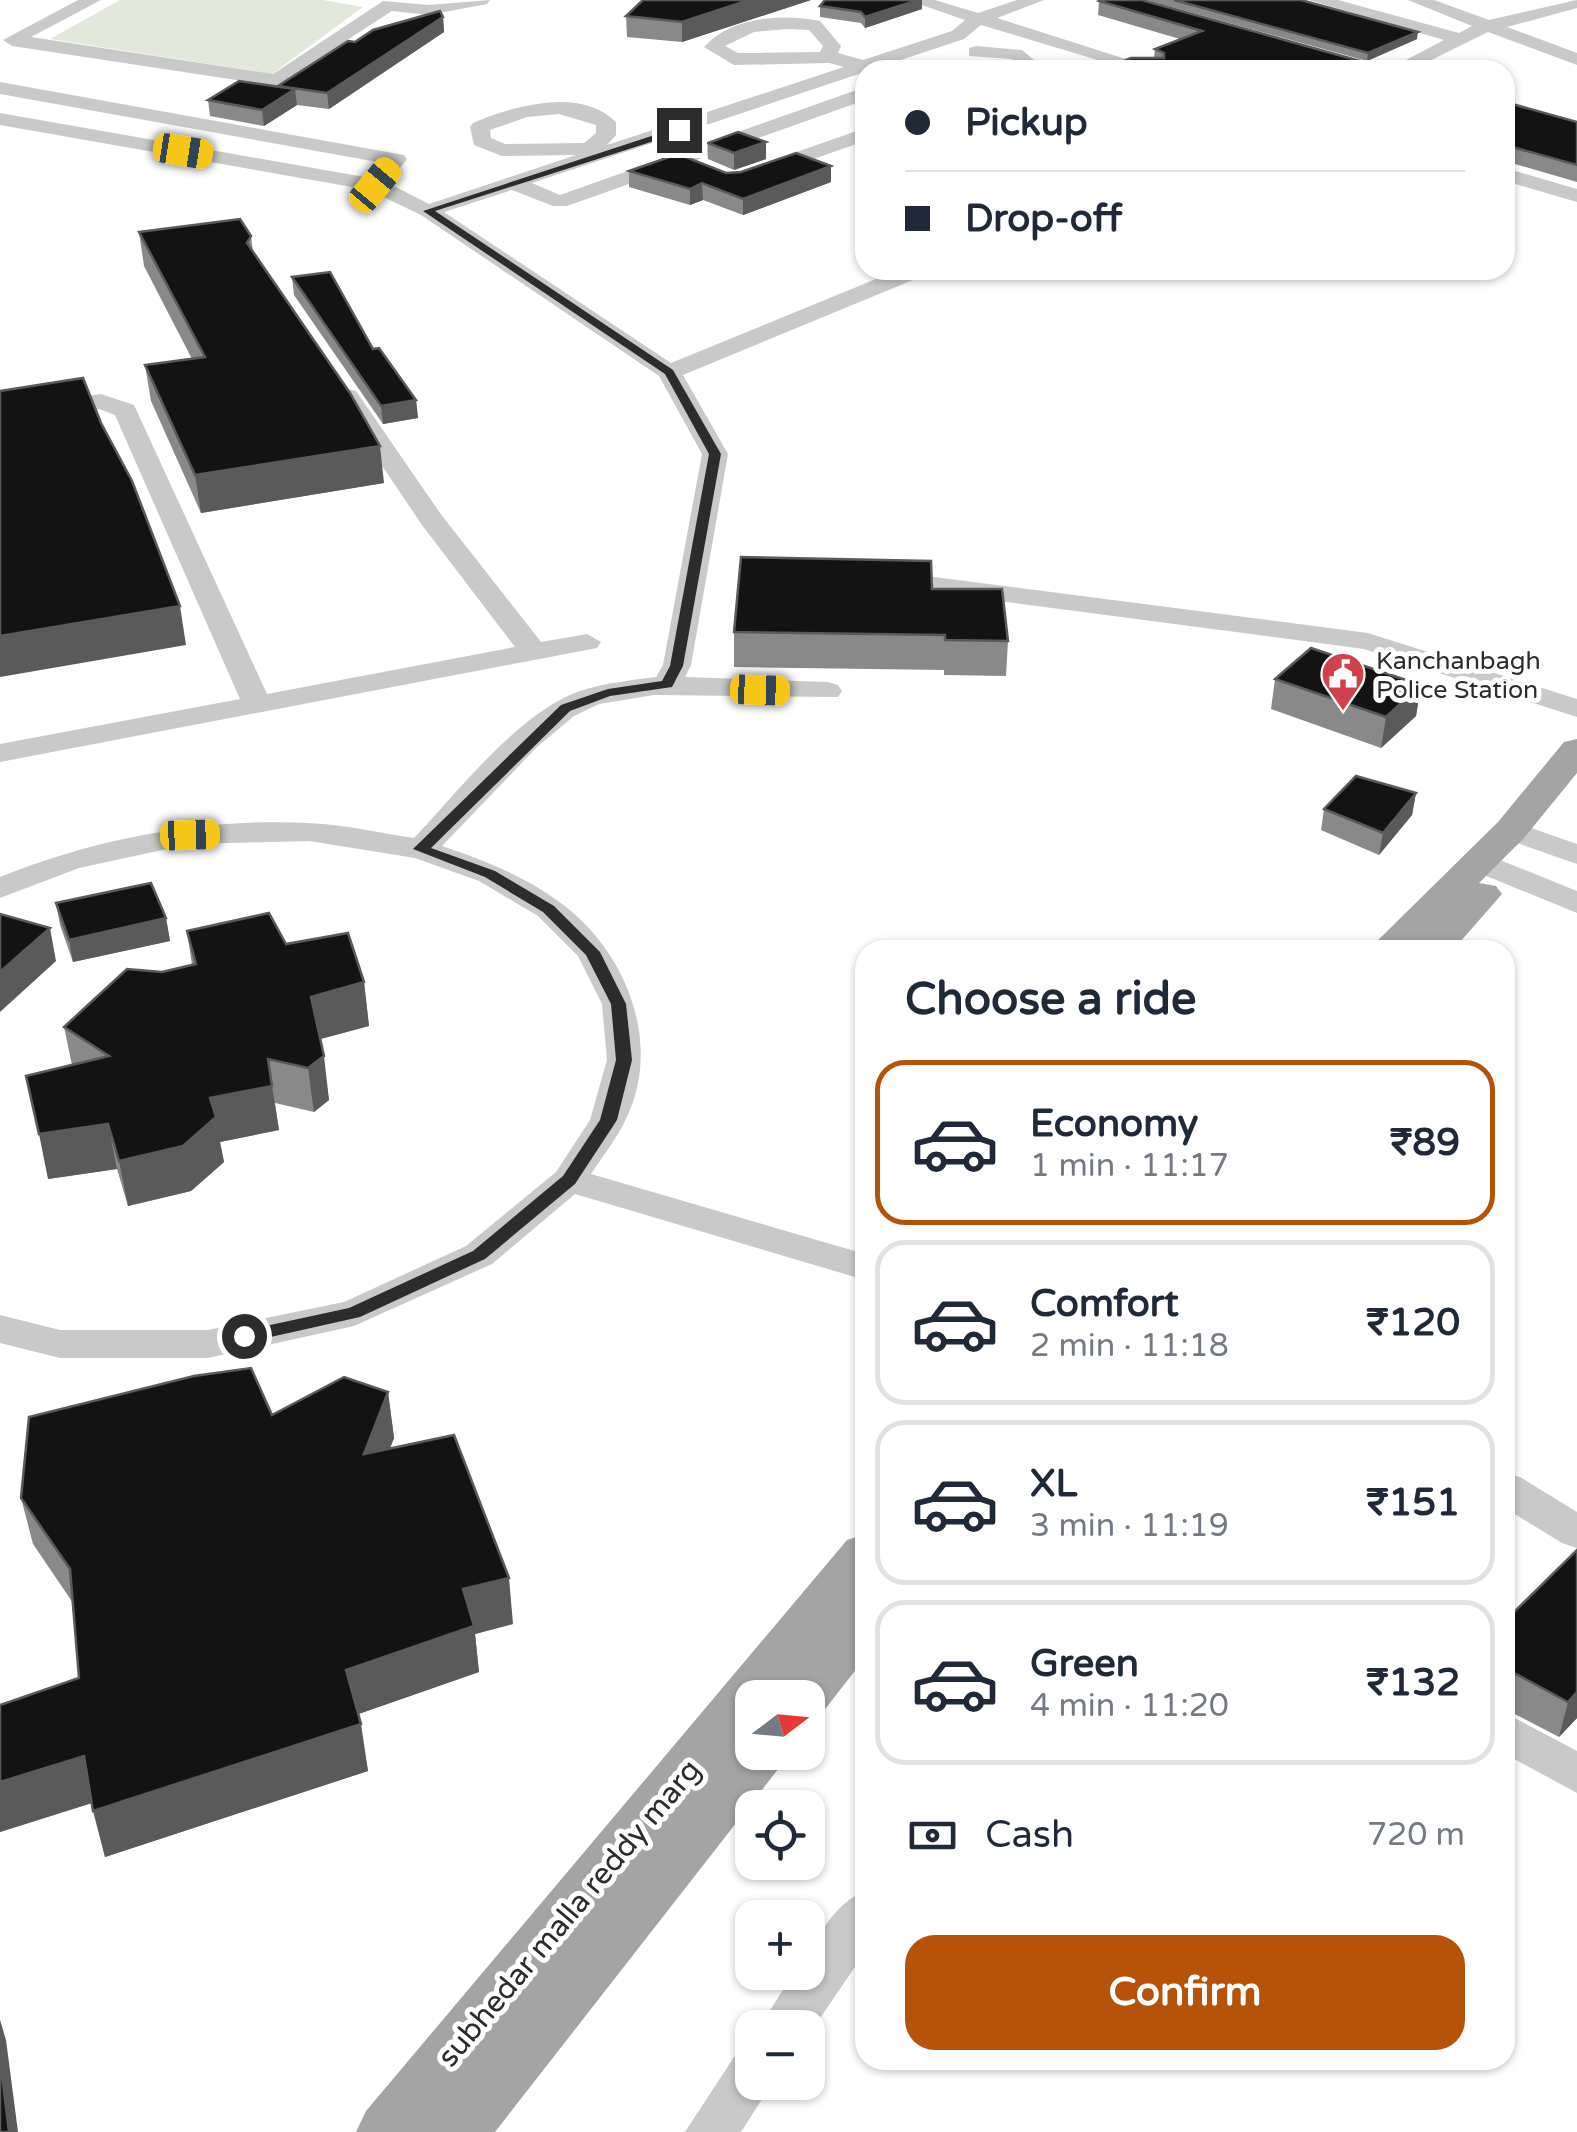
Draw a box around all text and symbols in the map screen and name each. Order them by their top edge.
text: Pickup [965,100,1088,146]
route end [657,108,702,153]
car [151,131,215,171]
car [344,152,406,218]
text: Drop-off [965,196,1122,242]
place label: Kanchanbagh Police Station [1376,646,1541,705]
public building icon: Kanchanbagh Police Station [1320,651,1366,712]
car [729,674,791,706]
car [159,819,221,851]
text: Choose a ride [905,973,1196,1027]
icon: car [910,1098,1000,1188]
text: Economy [1030,1101,1198,1147]
text: ₹89 [1390,1120,1460,1166]
text: 1 min · 11:17 [1030,1147,1229,1185]
icon: car [910,1278,1000,1368]
text: Comfort [1030,1281,1179,1327]
text: ₹120 [1366,1300,1460,1346]
route start [222,1314,267,1359]
text: 2 min · 11:18 [1030,1327,1229,1365]
icon: car [910,1458,1000,1548]
text: XL [1030,1461,1077,1507]
text: ₹151 [1366,1480,1460,1526]
text: 3 min · 11:19 [1030,1507,1229,1545]
icon: car [910,1638,1000,1728]
text: Green [1030,1641,1139,1687]
text: ₹132 [1366,1660,1460,1706]
north arrow [735,1680,825,1770]
map controls [735,1680,825,2100]
text: 4 min · 11:20 [1030,1687,1229,1725]
street label: subhedar malla reddy marg [430,1752,709,2075]
button: locate [735,1790,825,1880]
icon: cash [905,1808,960,1863]
text: Cash [985,1812,1074,1858]
text: 720 m [1367,1816,1465,1854]
button: + [735,1900,825,1990]
button: Confirm [905,1935,1465,2050]
button: − [735,2010,825,2100]

